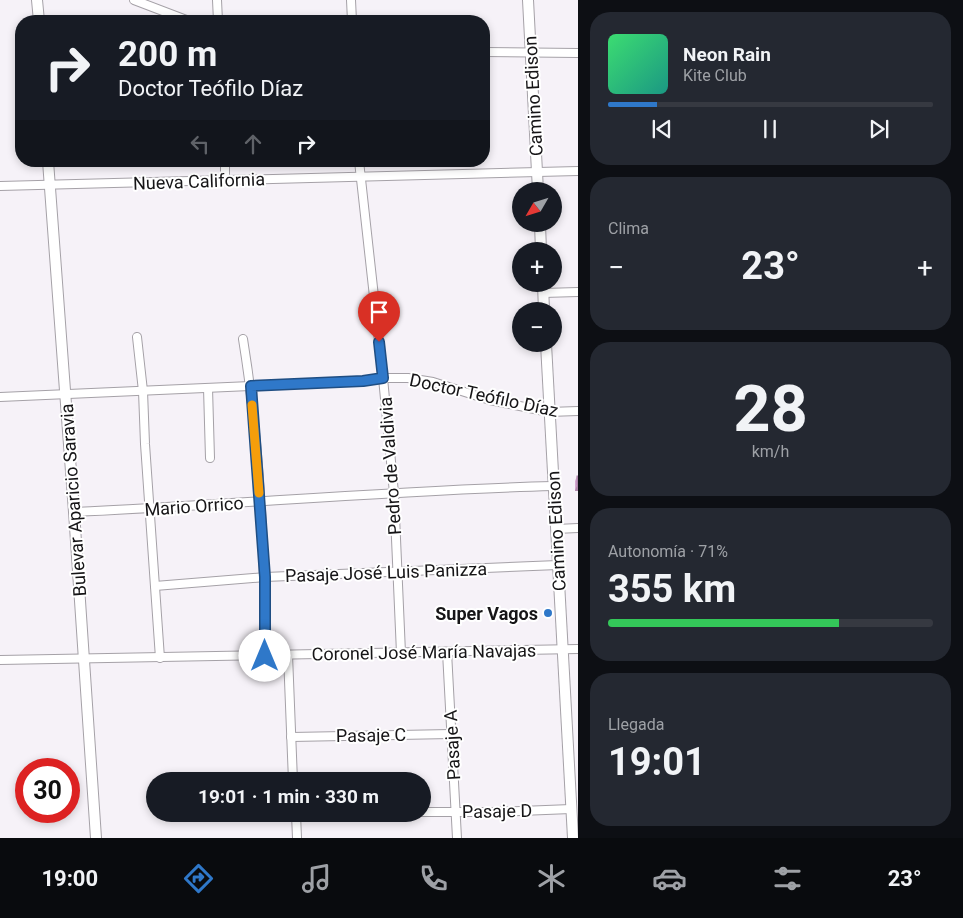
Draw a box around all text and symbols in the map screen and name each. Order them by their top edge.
text: 200 m [118,34,217,75]
icon: right [35,35,100,100]
street label: Camino Edison [519,35,547,157]
text: Neon Rain [683,43,771,66]
text: Kite Club [683,66,747,85]
text: Doctor Teófilo Díaz [118,76,303,101]
icon: previous [648,115,676,143]
icon: pause [756,115,784,143]
icon: next [865,115,893,143]
icon: left [186,130,214,158]
icon: ahead [239,130,267,158]
icon: right [292,130,320,158]
street label: Nueva California [133,168,265,194]
north arrow [512,182,562,232]
map controls [512,182,562,352]
text: Clima [608,219,649,238]
button: + [512,242,562,292]
text: 23° [741,244,800,288]
text: − [608,251,624,284]
text: + [917,251,933,284]
pin [358,291,400,342]
icon: arrive [365,298,393,326]
button: − [512,302,562,352]
street label: Doctor Teófilo Díaz [408,369,560,421]
text: 28 [733,371,808,447]
street label: Pedro de Valdivia [375,396,405,536]
street label: Bulevar Aparicio Saravia [56,403,90,597]
text: km/h [752,442,789,461]
street label: Camino Edison [542,470,570,592]
street label: Mario Orrico [144,492,244,520]
text: Autonomía · 71% [608,542,728,561]
street label: Pasaje José Luis Panizza [285,558,487,586]
text: 355 km [608,567,736,611]
place label: Super Vagos [435,603,538,624]
marker: Super Vagos [542,607,554,619]
position arrow [238,629,290,681]
street label: Coronel José María Navajas [312,640,536,664]
street label: Pasaje A [440,709,464,781]
text: Llegada [608,715,664,734]
street label: Pasaje C [336,724,406,746]
text: 19:01 [608,740,706,784]
speed limit sign: 30 [15,758,80,823]
text: 19:01 · 1 min · 330 m [198,785,379,808]
street label: Pasaje D [462,800,532,822]
icon: directions [181,861,216,896]
icon: music [299,861,334,896]
icon: phone [416,861,451,896]
icon: climate [534,861,569,896]
icon: car [652,861,687,896]
icon: filters [770,861,805,896]
text: 19:00 [41,866,98,891]
text: 23° [888,866,921,891]

